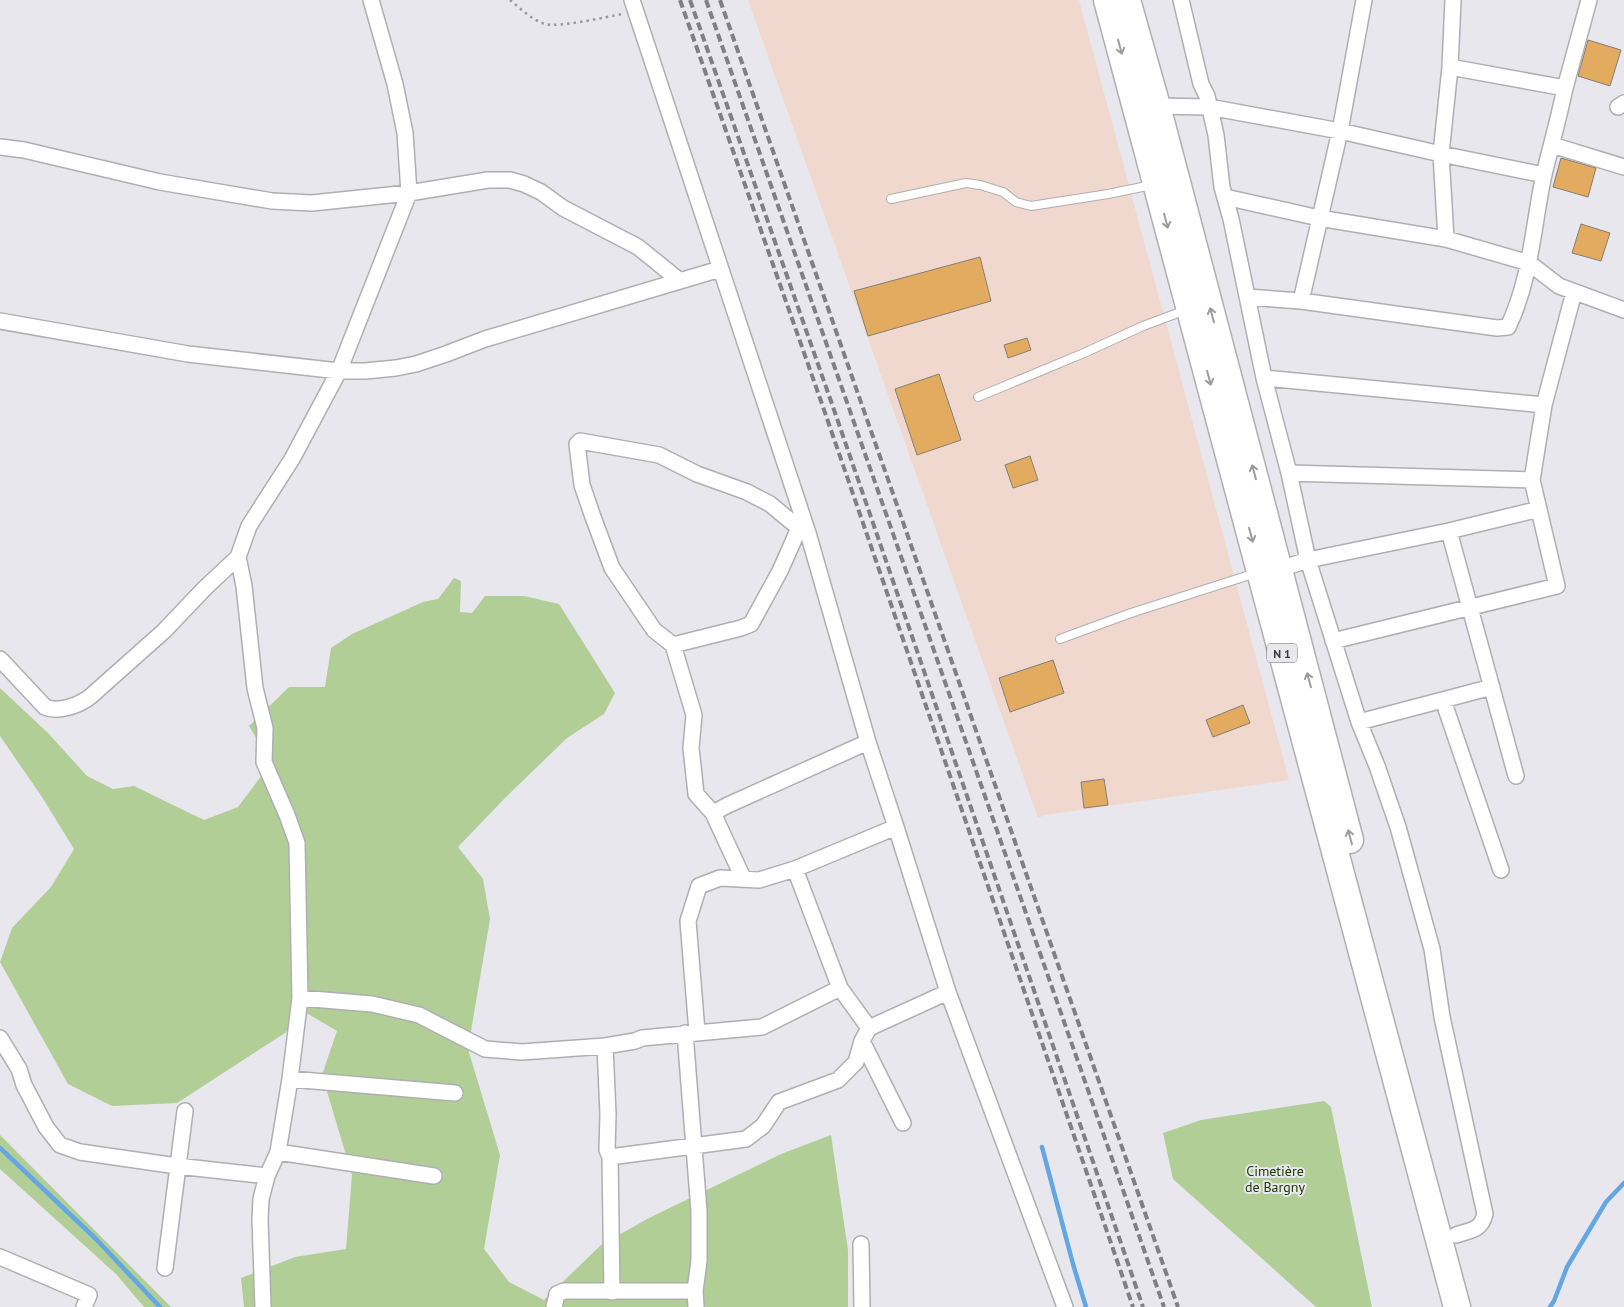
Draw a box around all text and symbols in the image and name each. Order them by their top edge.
one-way arrow [1115,39,1125,55]
one-way arrow [1162,212,1172,228]
one-way arrow [1206,307,1216,323]
one-way arrow [1204,369,1214,385]
one-way arrow [1248,464,1258,480]
one-way arrow [1246,526,1256,542]
road number: N 1 [1267,644,1297,662]
one-way arrow [1304,672,1313,688]
one-way arrow [1344,829,1354,845]
park label: Cimetière de Bargny [1245,1162,1305,1196]

